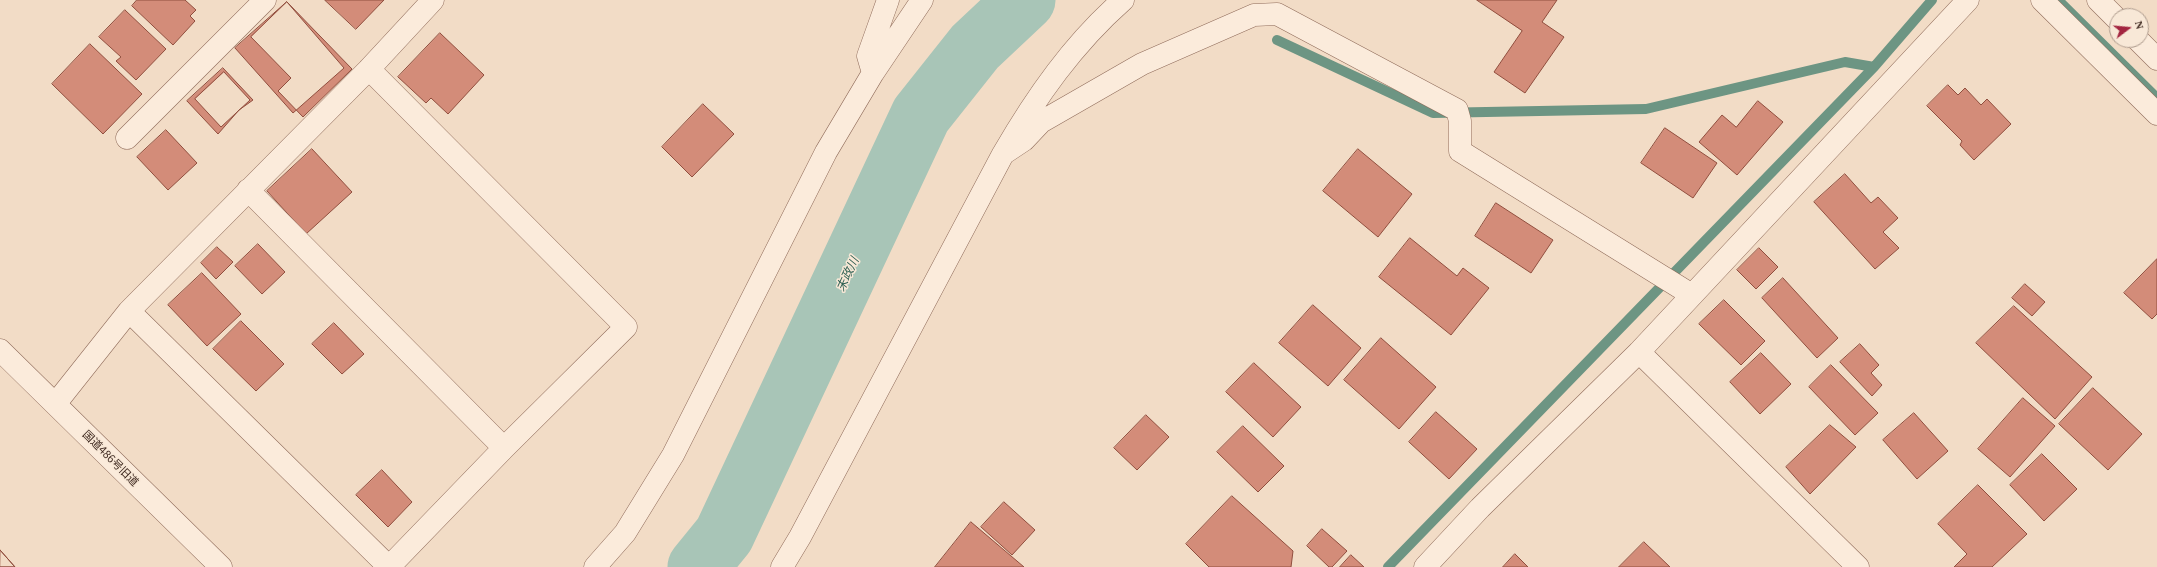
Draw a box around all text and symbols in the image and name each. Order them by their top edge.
north arrow [2109,8,2149,48]
text: N [2133,19,2146,30]
water label: 末政川 [833,255,861,293]
street label: 国道486号旧道 [80,427,142,489]

